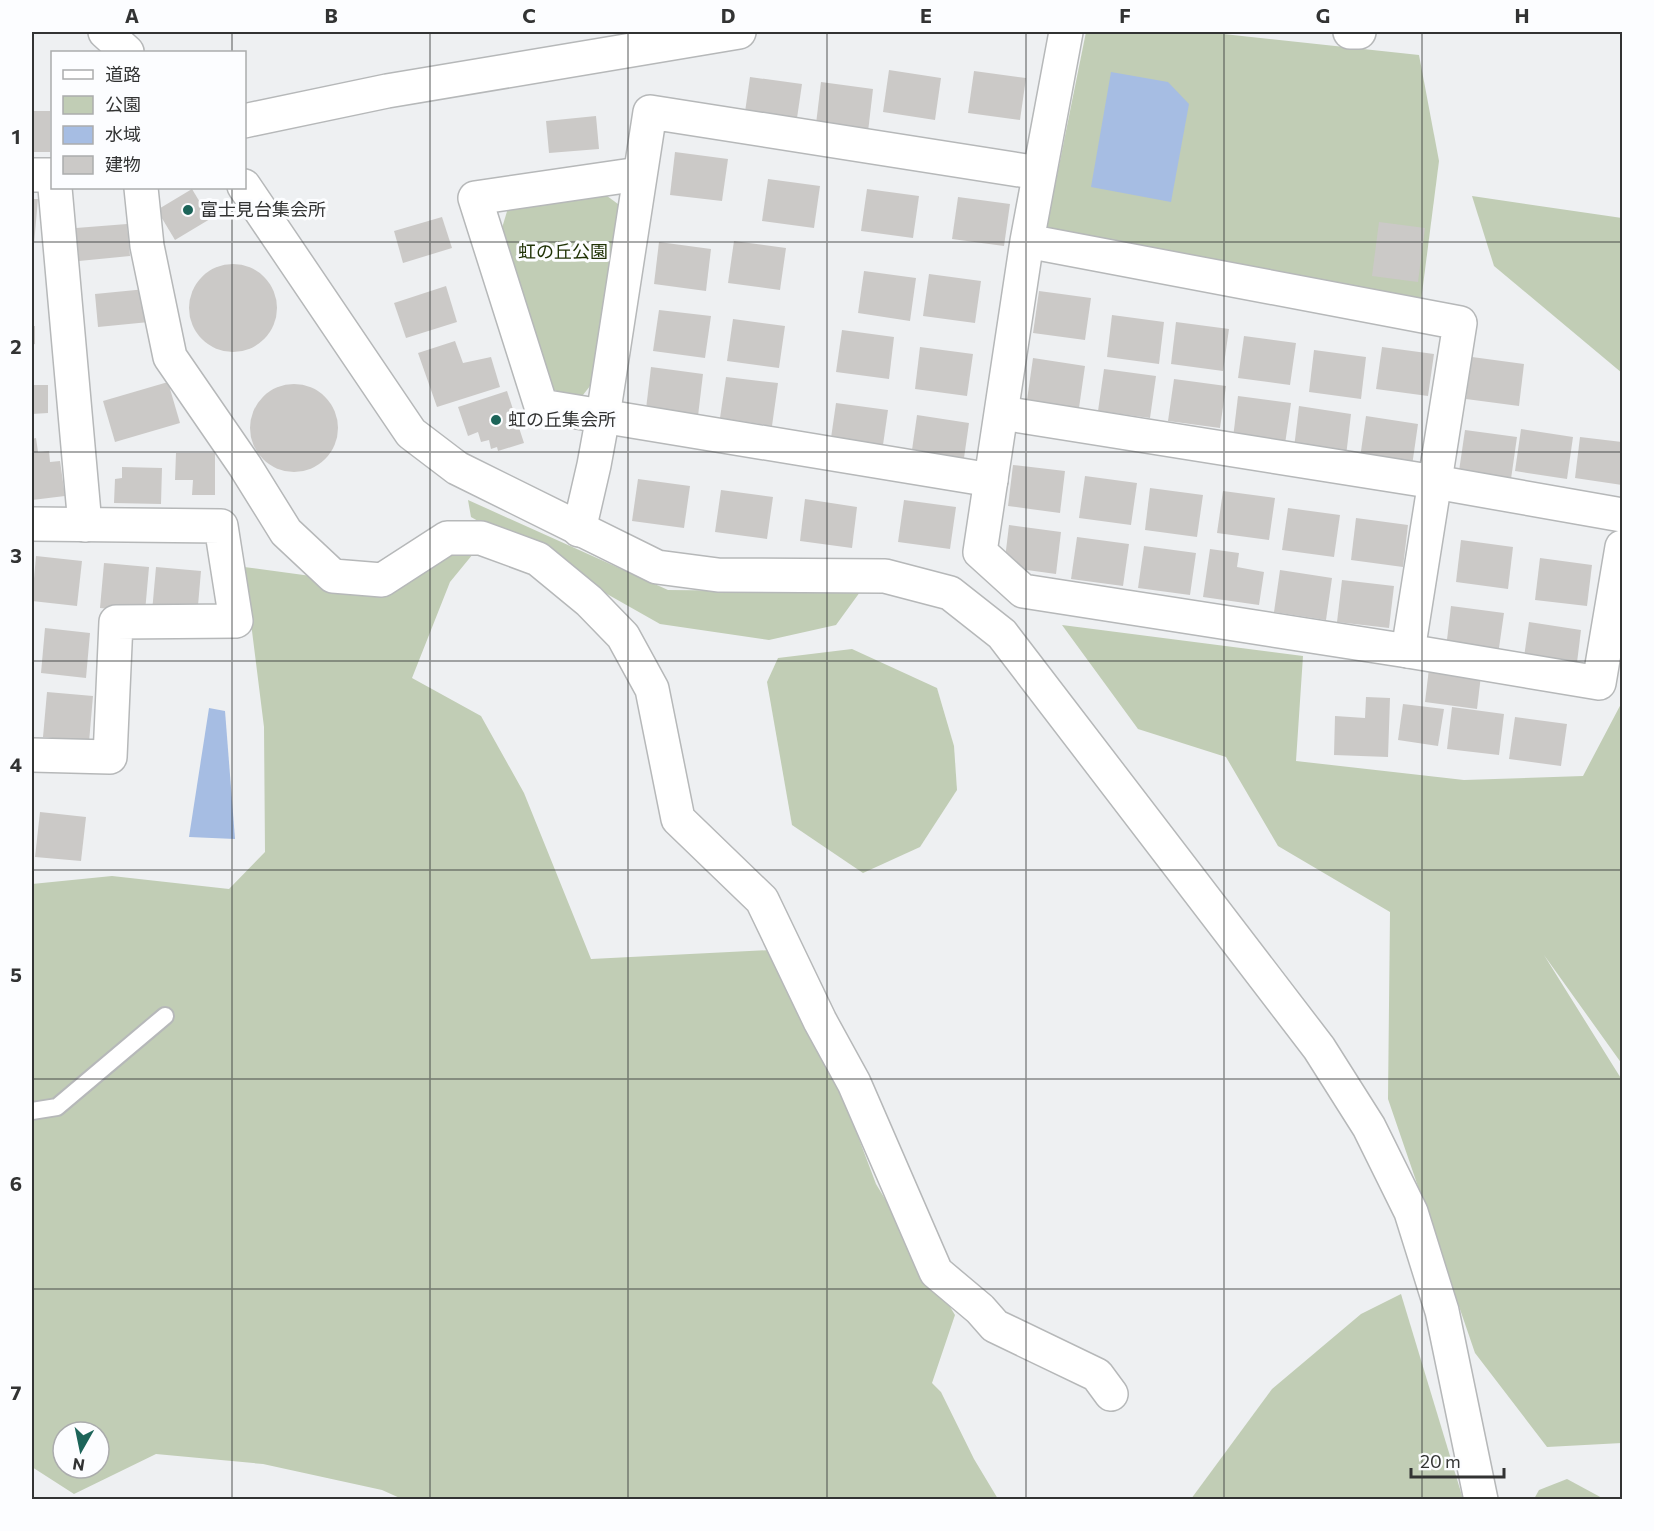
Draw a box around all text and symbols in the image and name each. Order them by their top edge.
text: A [125,3,139,27]
text: B [324,3,338,27]
text: C [522,3,536,27]
text: D [721,3,735,27]
text: E [920,3,932,27]
text: F [1119,3,1131,27]
text: G [1316,3,1330,27]
text: H [1515,3,1530,27]
legend [51,51,246,189]
text: 道路 [105,63,141,85]
text: 公園 [105,93,141,115]
text: 水域 [105,123,141,145]
text: 1 [11,124,21,148]
text: 建物 [105,153,141,175]
place label: 富士見台集会所 [200,198,326,220]
marker: 富士見台集会所 [181,203,195,217]
park label: 虹の丘公園 [518,240,608,262]
text: 2 [10,334,22,358]
place label: 虹の丘集会所 [508,408,616,430]
marker: 虹の丘集会所 [489,413,503,427]
text: 3 [10,543,22,567]
text: 4 [10,752,22,776]
text: 5 [10,962,22,986]
text: 6 [10,1171,22,1195]
text: 7 [11,1380,22,1404]
north arrow [51,1420,111,1480]
scale bar [1411,1441,1504,1479]
text: 20 m [1420,1450,1461,1472]
text: N [71,1455,86,1476]

